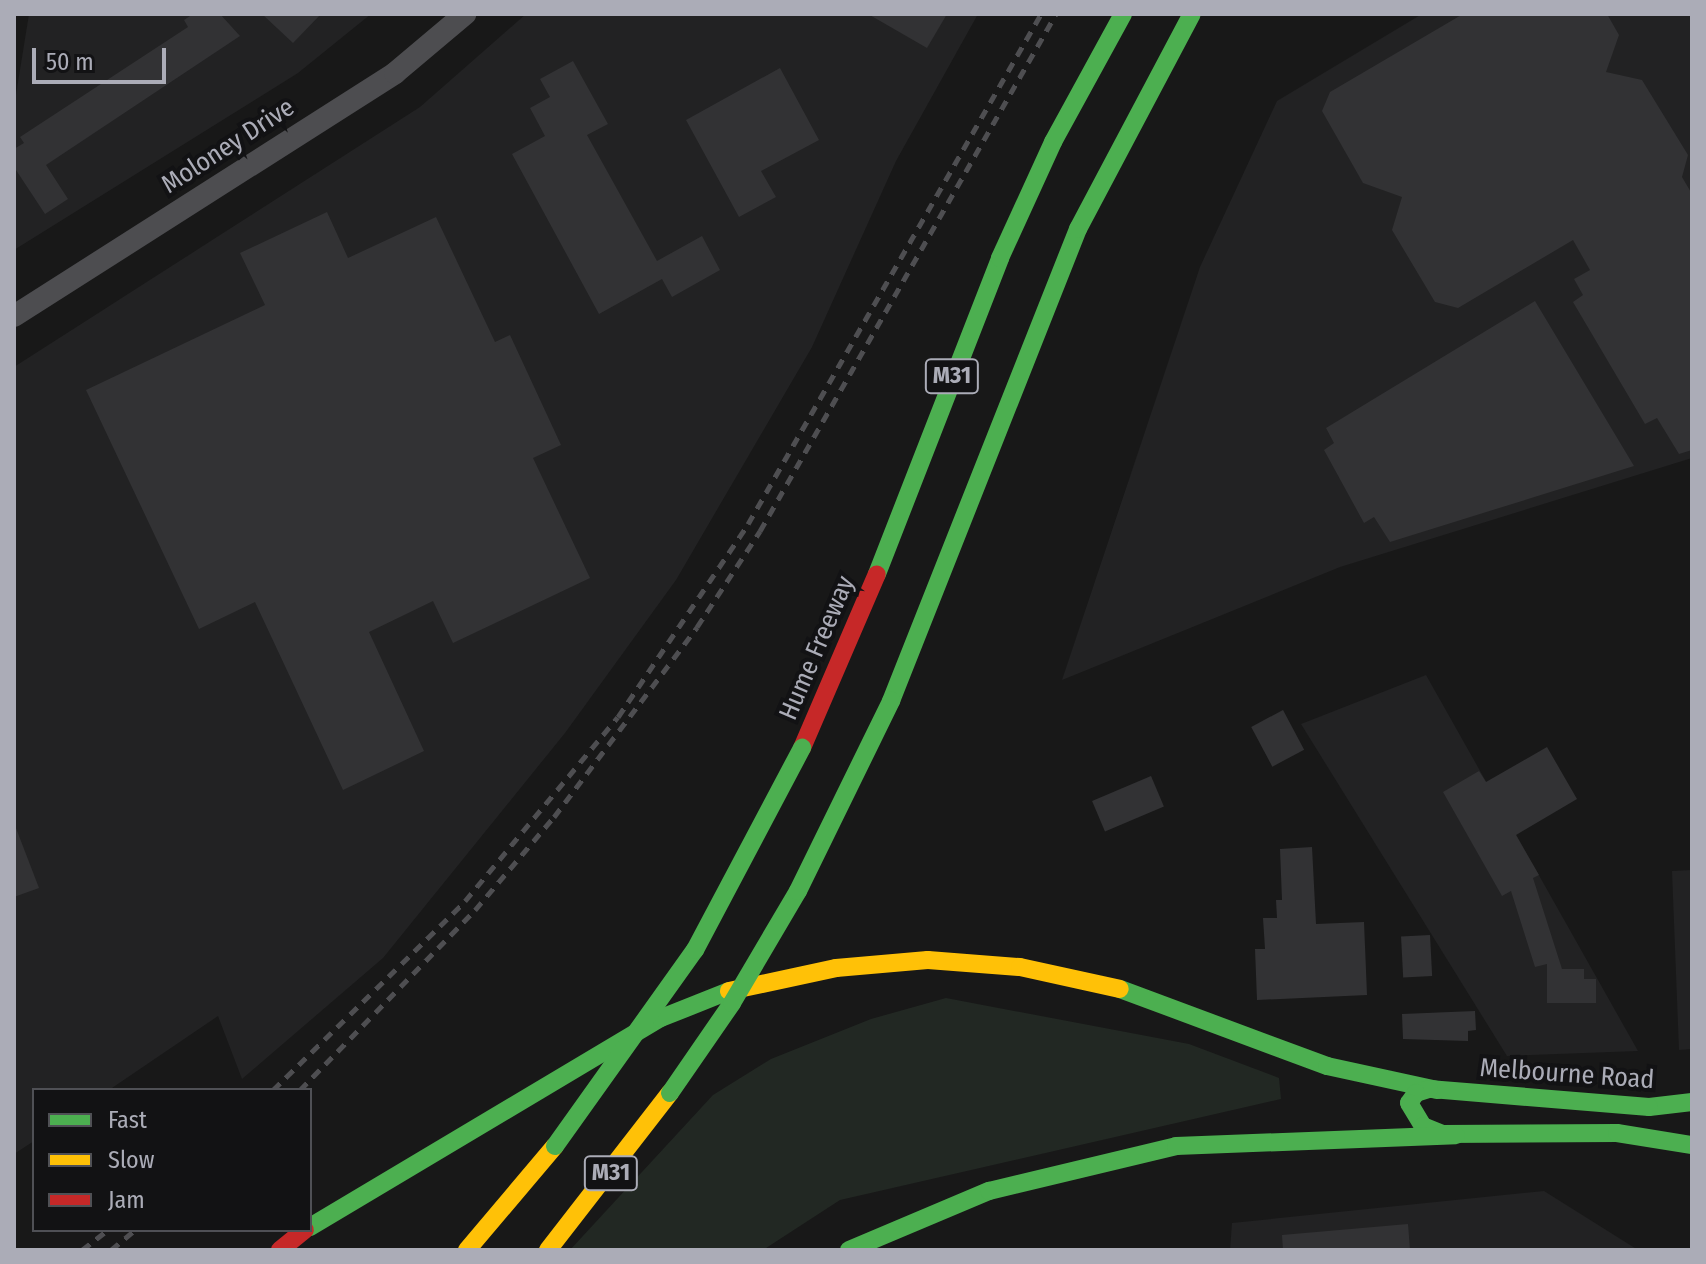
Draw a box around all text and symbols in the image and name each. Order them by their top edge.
scale bar [36,32,170,82]
text: 50 m [46,48,94,76]
street label: Moloney Drive [156,92,300,200]
road number: M31 [924,356,980,396]
street label: Hume Freeway [773,571,861,725]
street label: Melbourne Road [1479,1052,1655,1096]
legend [32,1088,312,1232]
text: Fast [108,1106,147,1134]
text: Slow [108,1146,154,1174]
road number: M31 [583,1153,639,1193]
text: Jam [108,1186,145,1214]

